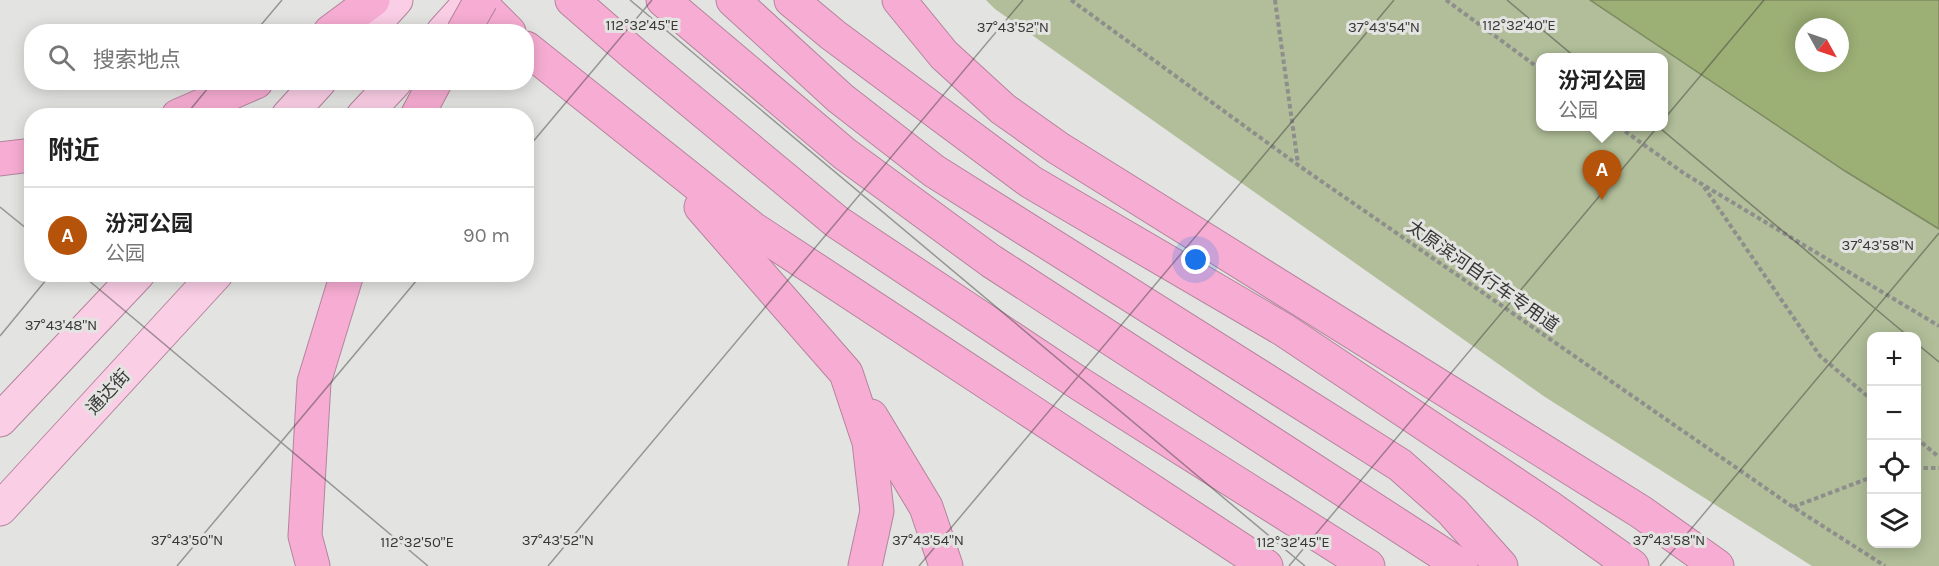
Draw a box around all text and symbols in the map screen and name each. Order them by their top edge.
text: 112°32'45"E [605,16,679,34]
text: 112°32'40"E [1482,16,1556,34]
text: 37°43'52"N [977,18,1049,36]
text: 37°43'54"N [1348,18,1420,36]
north arrow [1795,18,1849,72]
search box [24,24,534,90]
icon: search [45,41,78,74]
text: 搜索地点 [93,47,181,73]
popup [1536,53,1668,131]
text: 汾河公园 [1558,68,1646,94]
text: 公园 [1558,99,1598,122]
text: 附近 [48,135,100,166]
pin: A [1582,150,1622,200]
text: 汾河公园 [105,211,193,237]
street label: 太原滨河自行车专用道 [1403,215,1563,337]
text: A [61,224,74,247]
text: 90 m [463,224,510,247]
text: 37°43'58"N [1842,236,1914,254]
text: 公园 [105,242,145,265]
your location [1181,245,1210,274]
text: 37°43'48"N [25,316,97,334]
map controls [1867,332,1921,548]
button: + [1867,332,1921,386]
street label: 通达街 [82,365,134,419]
button: − [1867,386,1921,440]
button: locate [1867,440,1921,494]
button: layers [1867,494,1921,548]
text: 37°43'50"N [151,531,223,549]
text: 37°43'52"N [522,531,594,549]
text: 37°43'54"N [892,531,964,549]
text: 37°43'58"N [1633,531,1705,549]
text: 112°32'50"E [380,533,454,551]
text: 112°32'45"E [1256,533,1330,551]

